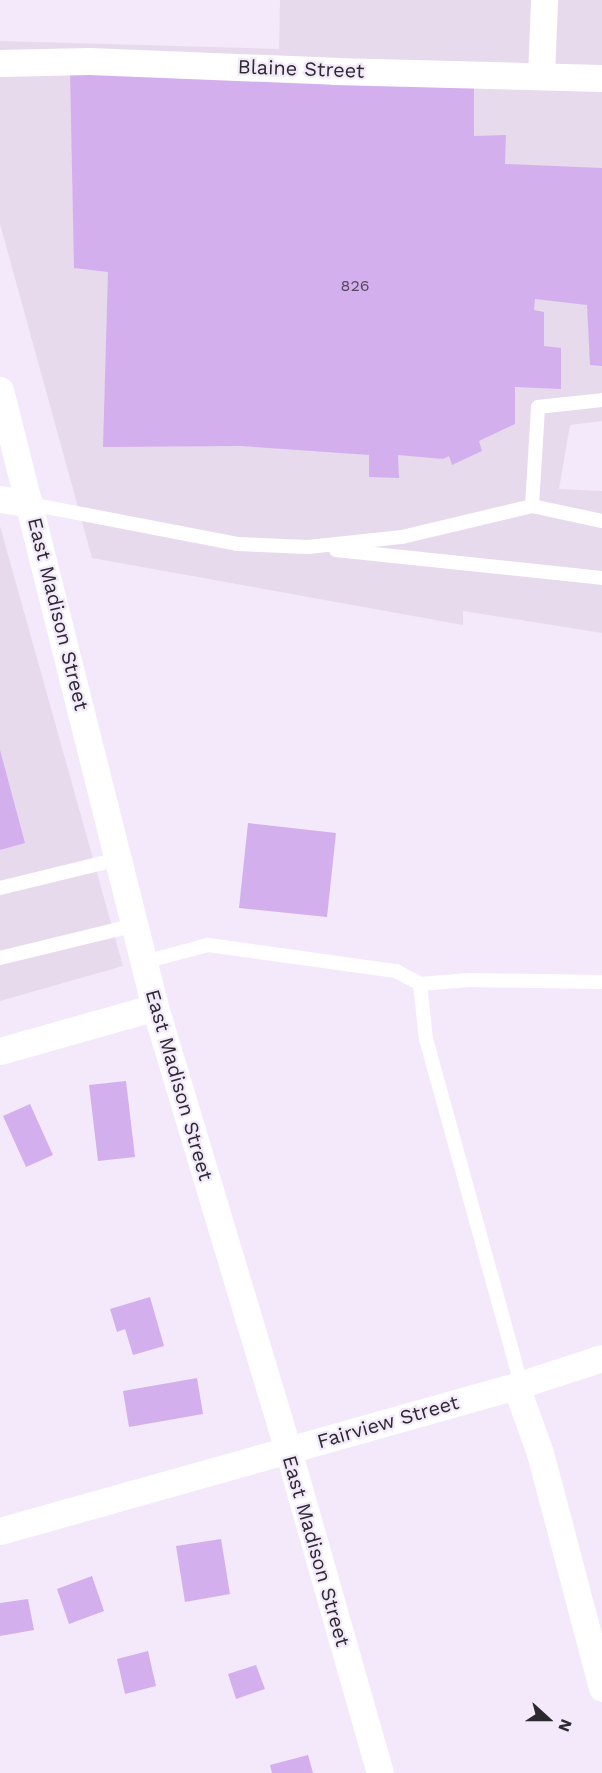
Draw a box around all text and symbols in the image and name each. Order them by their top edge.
street label: Blaine Street [237,55,365,83]
house number: 826 [341,276,369,296]
street label: East Madison Street [22,515,94,713]
street label: East Madison Street [140,987,218,1183]
street label: Fairview Street [314,1390,462,1454]
street label: East Madison Street [277,1453,355,1649]
north arrow [518,1689,578,1749]
text: N [554,1717,576,1735]

